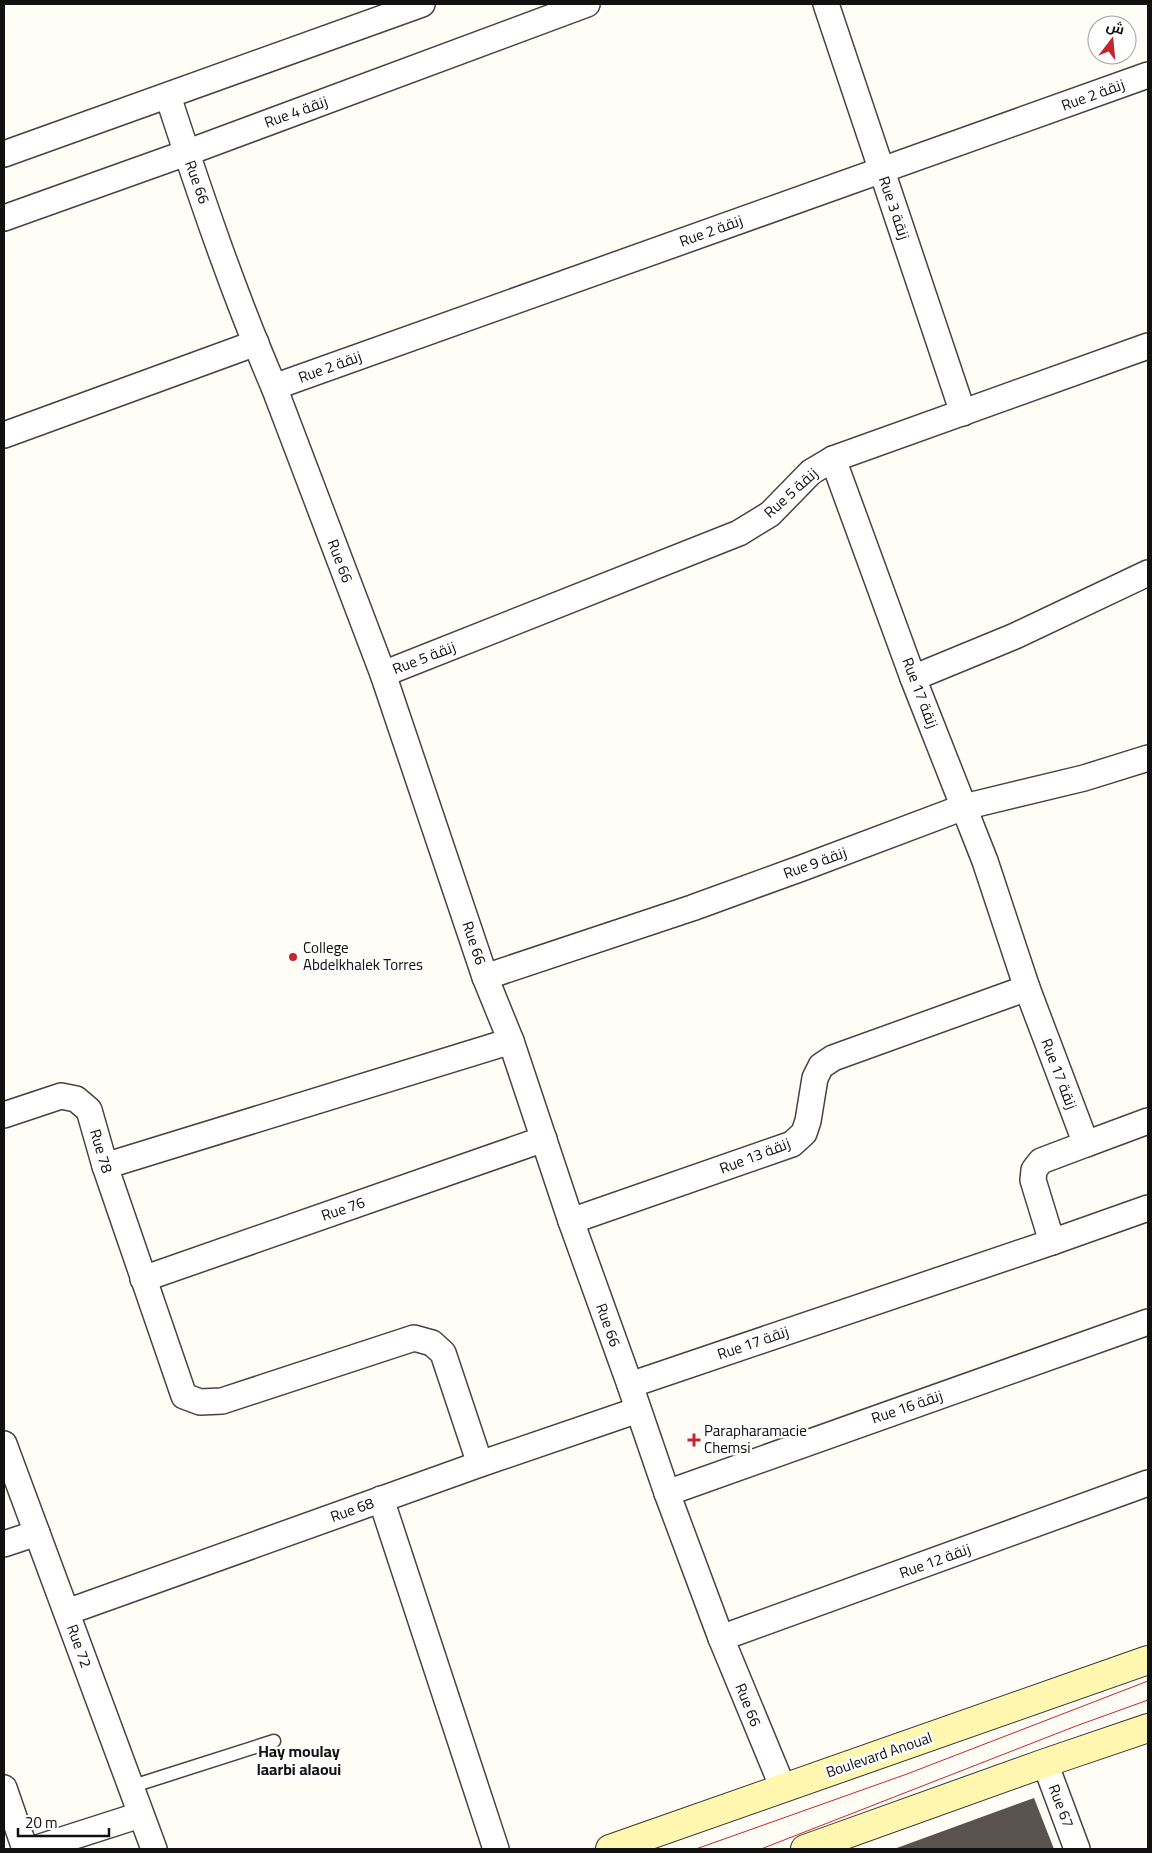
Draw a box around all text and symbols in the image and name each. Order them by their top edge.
text: ش [1103,13,1128,42]
north arrow [1087,15,1137,65]
street label: Rue 2 زنقة [1057,70,1129,119]
street label: Rue 4 زنقة [260,87,332,136]
street label: Rue 66 [176,156,219,208]
street label: Rue 3 زنقة [870,172,919,244]
street label: Rue 2 زنقة [675,206,747,255]
street label: Rue 2 زنقة [294,342,366,391]
street label: Rue 5 زنقة [756,460,825,525]
street label: Rue 66 [319,535,362,587]
street label: Rue 5 زنقة [388,632,460,683]
street label: Rue 17 زنقة [894,653,947,733]
street label: Rue 9 زنقة [779,838,851,887]
street label: Rue 66 [453,917,495,969]
place label: College Abdelkhalek Torres [303,933,423,979]
marker: College Abdelkhalek Torres [287,951,299,963]
street label: Rue 17 زنقة [1033,1034,1086,1114]
street label: Rue 78 [81,1125,122,1177]
street label: Rue 13 زنقة [715,1129,795,1182]
street label: Rue 76 [317,1188,369,1230]
street label: Rue 66 [587,1299,630,1351]
street label: Rue 17 زنقة [713,1317,793,1368]
street label: Rue 16 زنقة [867,1381,947,1432]
place label: Parapharamacie Chemsi [704,1416,807,1462]
marker: Parapharamacie Chemsi [688,1434,700,1446]
street label: Rue 68 [326,1488,378,1531]
street label: Rue 12 زنقة [895,1534,975,1587]
street label: Rue 72 [58,1620,101,1672]
street label: Rue 66 [727,1679,770,1731]
street label: Boulevard Anoual [822,1723,936,1786]
district label: Hay moulay laarbi alaoui [257,1736,341,1784]
street label: Rue 67 [1040,1780,1083,1832]
scale bar [18,1806,109,1838]
text: 20 m [25,1808,58,1837]

